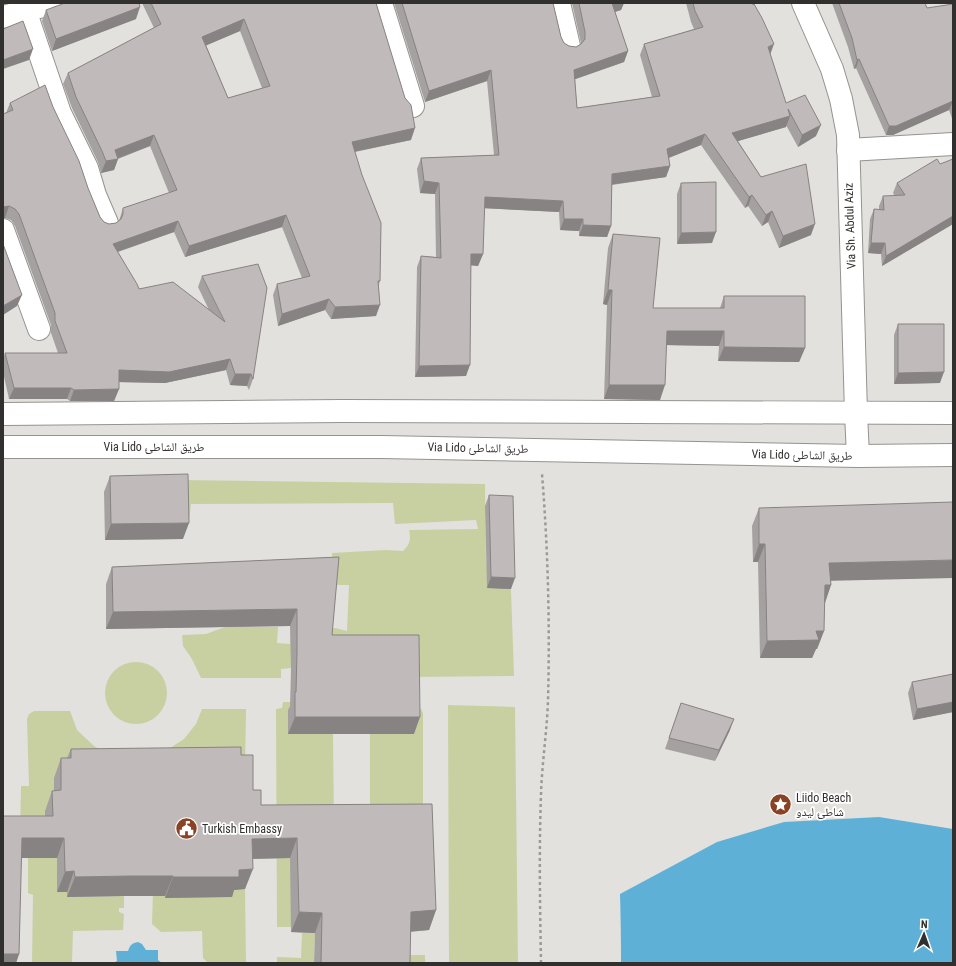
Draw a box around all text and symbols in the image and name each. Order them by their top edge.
street label: Via Sh. Abdul Aziz [841,183,859,269]
street label: Via Lido طريق الشاطئ [103,440,205,454]
street label: Via Lido طريق الشاطئ [427,440,529,456]
street label: Via Lido طريق الشاطئ [751,447,853,463]
place label: Liido Beach شاطئ ليدو [796,791,851,819]
place icon: Liido Beach شاطئ ليدو [768,792,794,818]
public building icon: Turkish Embassy [174,816,200,842]
place label: Turkish Embassy [202,822,282,836]
north arrow [904,914,944,954]
text: N [921,918,928,931]

